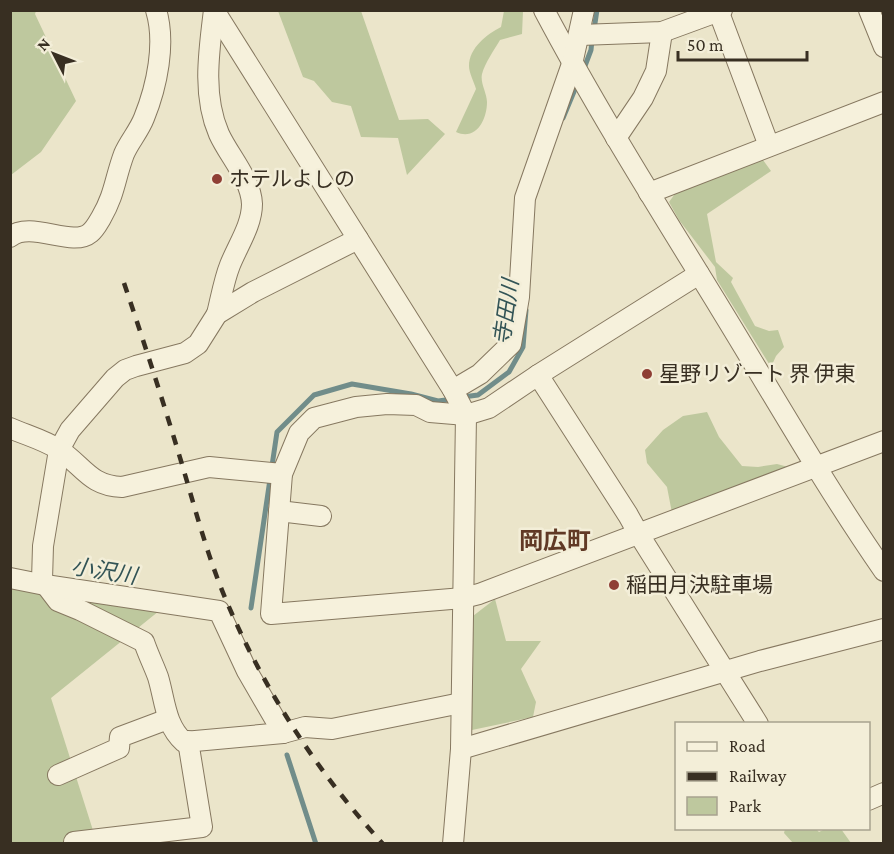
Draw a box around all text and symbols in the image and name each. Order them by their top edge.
north arrow [24,24,84,84]
scale bar [678,24,807,62]
text: N [33,34,53,54]
text: 50 m [687,35,724,55]
place label: ホテルよしの [229,167,355,191]
marker: ホテルよしの [210,172,224,186]
water label: 寺田川 [489,276,523,346]
place label: 星野リゾート 界 伊東 [659,362,856,386]
marker: 星野リゾート 界 伊東 [640,367,654,381]
district label: 岡広町 [519,527,591,554]
water label: 小沢川 [69,553,141,589]
place label: 稲田月決駐車場 [626,573,773,597]
marker: 稲田月決駐車場 [607,578,621,592]
legend [675,722,870,830]
text: Road [729,736,766,756]
text: Railway [729,766,787,786]
text: Park [729,796,761,816]

